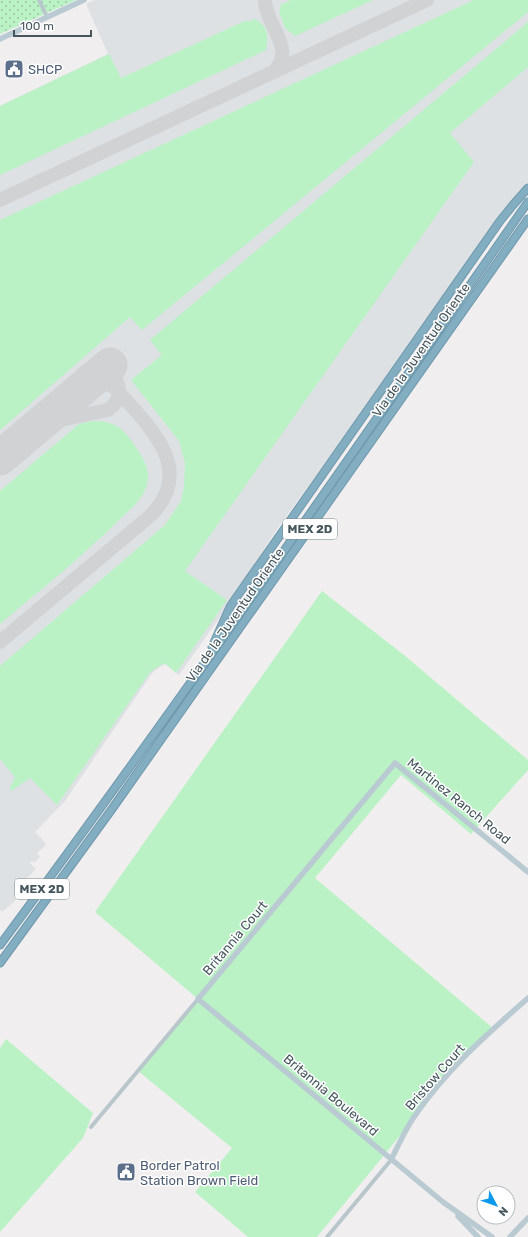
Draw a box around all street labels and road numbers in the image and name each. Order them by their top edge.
street label: Via de la Juventud Oriente [369,280,473,420]
road number: MEX 2D [283,519,337,539]
street label: Via de la Juventud Oriente [183,545,287,685]
street label: Martinez Ranch Road [404,755,514,847]
road number: MEX 2D [15,879,69,899]
street label: Britannia Court [200,898,270,978]
street label: Bristow Court [402,1041,468,1113]
street label: Britannia Boulevard [281,1051,381,1139]

